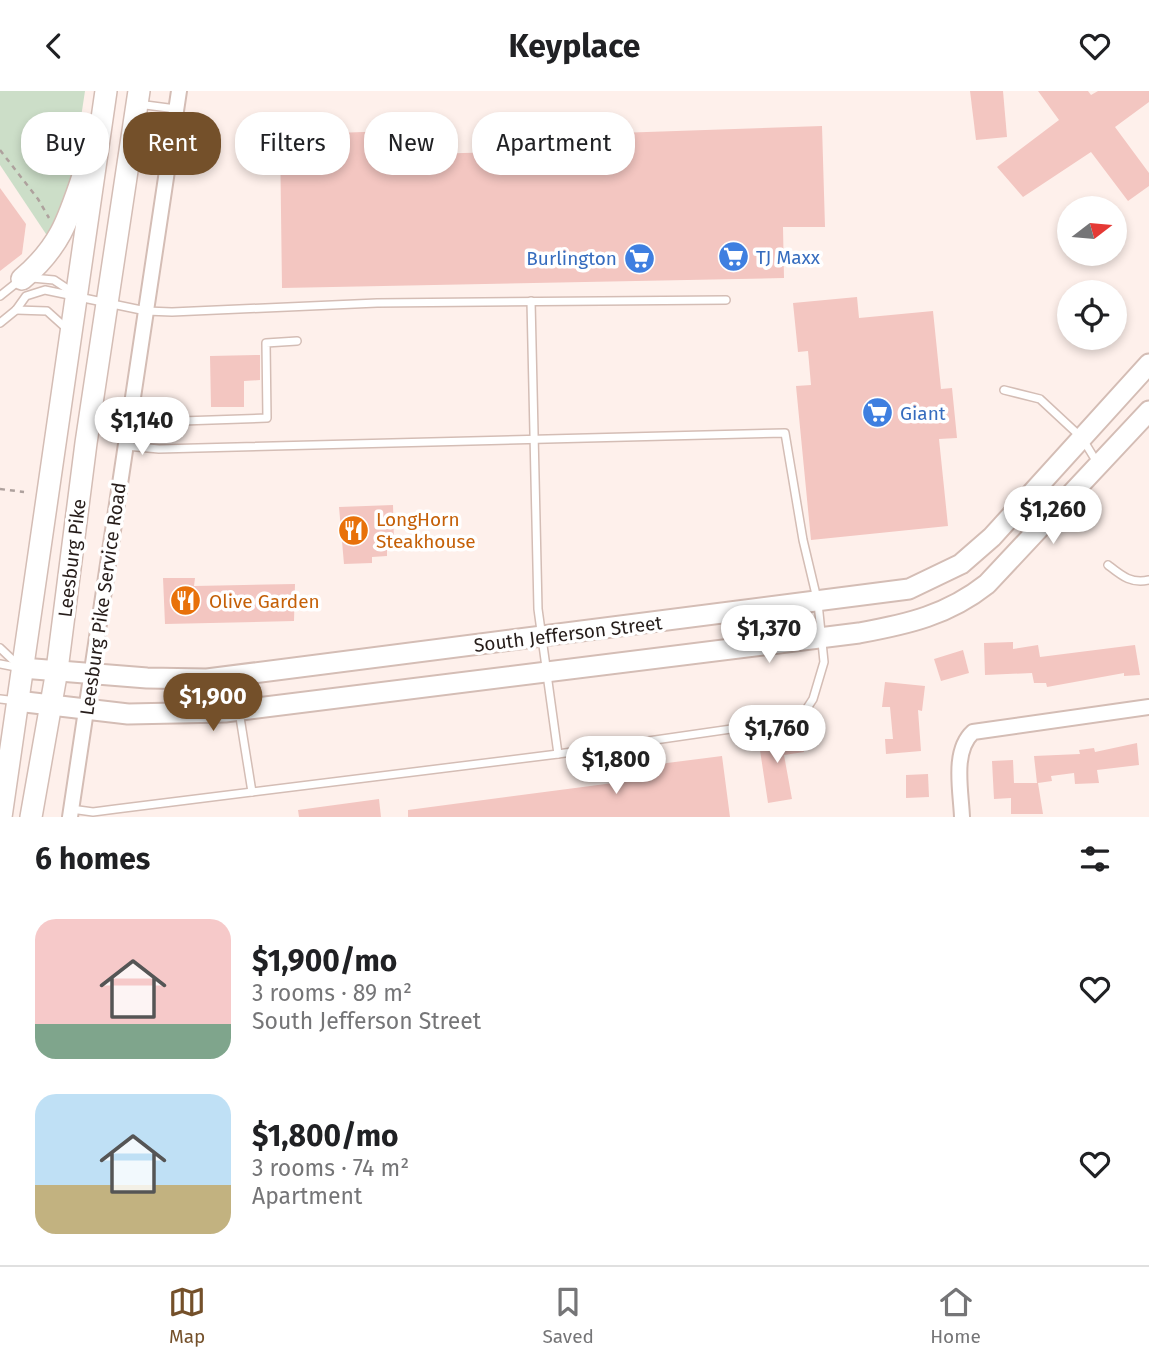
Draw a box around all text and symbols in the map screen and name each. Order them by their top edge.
icon: back [35,27,73,65]
text: Keyplace [508,27,641,65]
icon: heart [1076,27,1114,65]
chip: Buy [21,112,109,175]
chip: Rent [123,112,221,175]
chip: Filters [235,112,350,175]
chip: New [364,112,458,175]
chip: Apartment [472,112,635,175]
north arrow [1057,196,1127,266]
map controls [1057,196,1127,350]
supermarket icon: TJ Maxx [716,240,750,274]
supermarket icon: Burlington [623,241,657,275]
place label: TJ Maxx [756,246,821,269]
place label: Burlington [526,247,617,270]
button: locate [1057,280,1127,350]
supermarket icon: Giant [860,396,894,430]
pin: $1,140 [85,397,199,457]
place label: Giant [900,402,946,425]
text: $1,140 [111,406,173,434]
street label: Leesburg Pike Service Road [75,481,131,717]
pin: $1,260 [996,487,1110,546]
text: $1,260 [1020,495,1086,523]
street label: Leesburg Pike [53,497,91,619]
place label: LongHorn Steakhouse [376,508,476,553]
restaurant icon: LongHorn Steakhouse [336,513,370,547]
restaurant icon: Olive Garden [169,584,203,618]
place label: Olive Garden [209,590,320,613]
pin: $1,370 [712,605,826,665]
street label: South Jefferson Street [473,611,663,657]
text: $1,370 [737,614,801,642]
pin: $1,900 [156,673,270,733]
text: $1,900 [179,682,247,710]
pin: $1,760 [720,705,834,765]
text: $1,760 [745,714,809,742]
pin: $1,800 [559,737,673,796]
text: $1,800 [582,745,650,773]
icon: filters [1076,840,1114,878]
text: 6 homes [35,841,150,877]
text: $1,900/mo [252,943,397,979]
icon: home [91,947,175,1031]
icon: heart [1076,970,1114,1008]
text: 3 rooms · 89 m² [252,979,412,1007]
text: South Jefferson Street [252,1007,481,1035]
text: $1,800/mo [252,1118,399,1154]
icon: home [91,1122,175,1206]
icon: heart [1076,1145,1114,1183]
text: 3 rooms · 74 m² [252,1154,409,1182]
text: Apartment [252,1182,362,1210]
tab: Map [168,1283,206,1348]
tab: Saved [542,1283,594,1348]
tab: Home [930,1283,981,1348]

